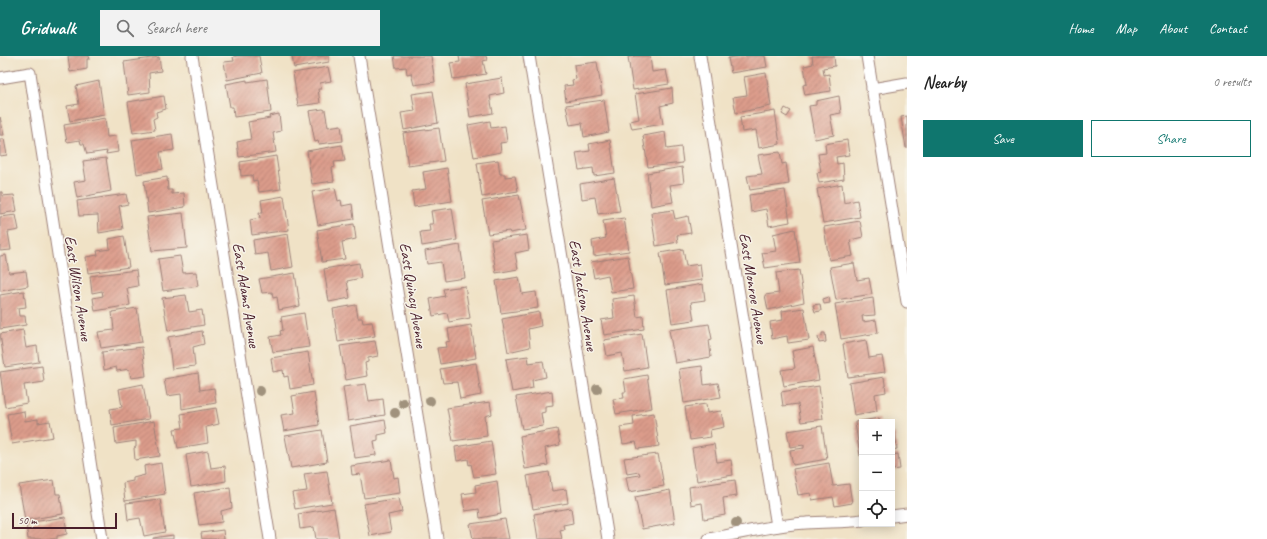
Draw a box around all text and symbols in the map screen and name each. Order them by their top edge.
search box [100,10,380,46]
text: Gridwalk [20,16,76,40]
icon: search [114,17,136,39]
text: Search here [146,19,207,38]
text: Home [1068,20,1094,37]
text: Map [1116,20,1137,37]
text: About [1159,20,1187,37]
text: Contact [1209,20,1247,37]
text: Nearby [923,72,966,93]
text: 0 results [1213,74,1251,90]
button: Save [923,120,1083,157]
button: Share [1091,120,1251,157]
street label: East Monroe Avenue [734,231,772,347]
street label: East Wilson Avenue [60,234,96,344]
street label: East Jackson Avenue [564,238,602,354]
street label: East Adams Avenue [228,241,264,351]
street label: East Quincy Avenue [395,241,431,351]
map controls [859,419,895,527]
button: + [859,419,895,455]
button: − [859,455,895,491]
button: locate [859,491,895,527]
scale bar [12,511,117,530]
text: 50 m [18,513,37,527]

